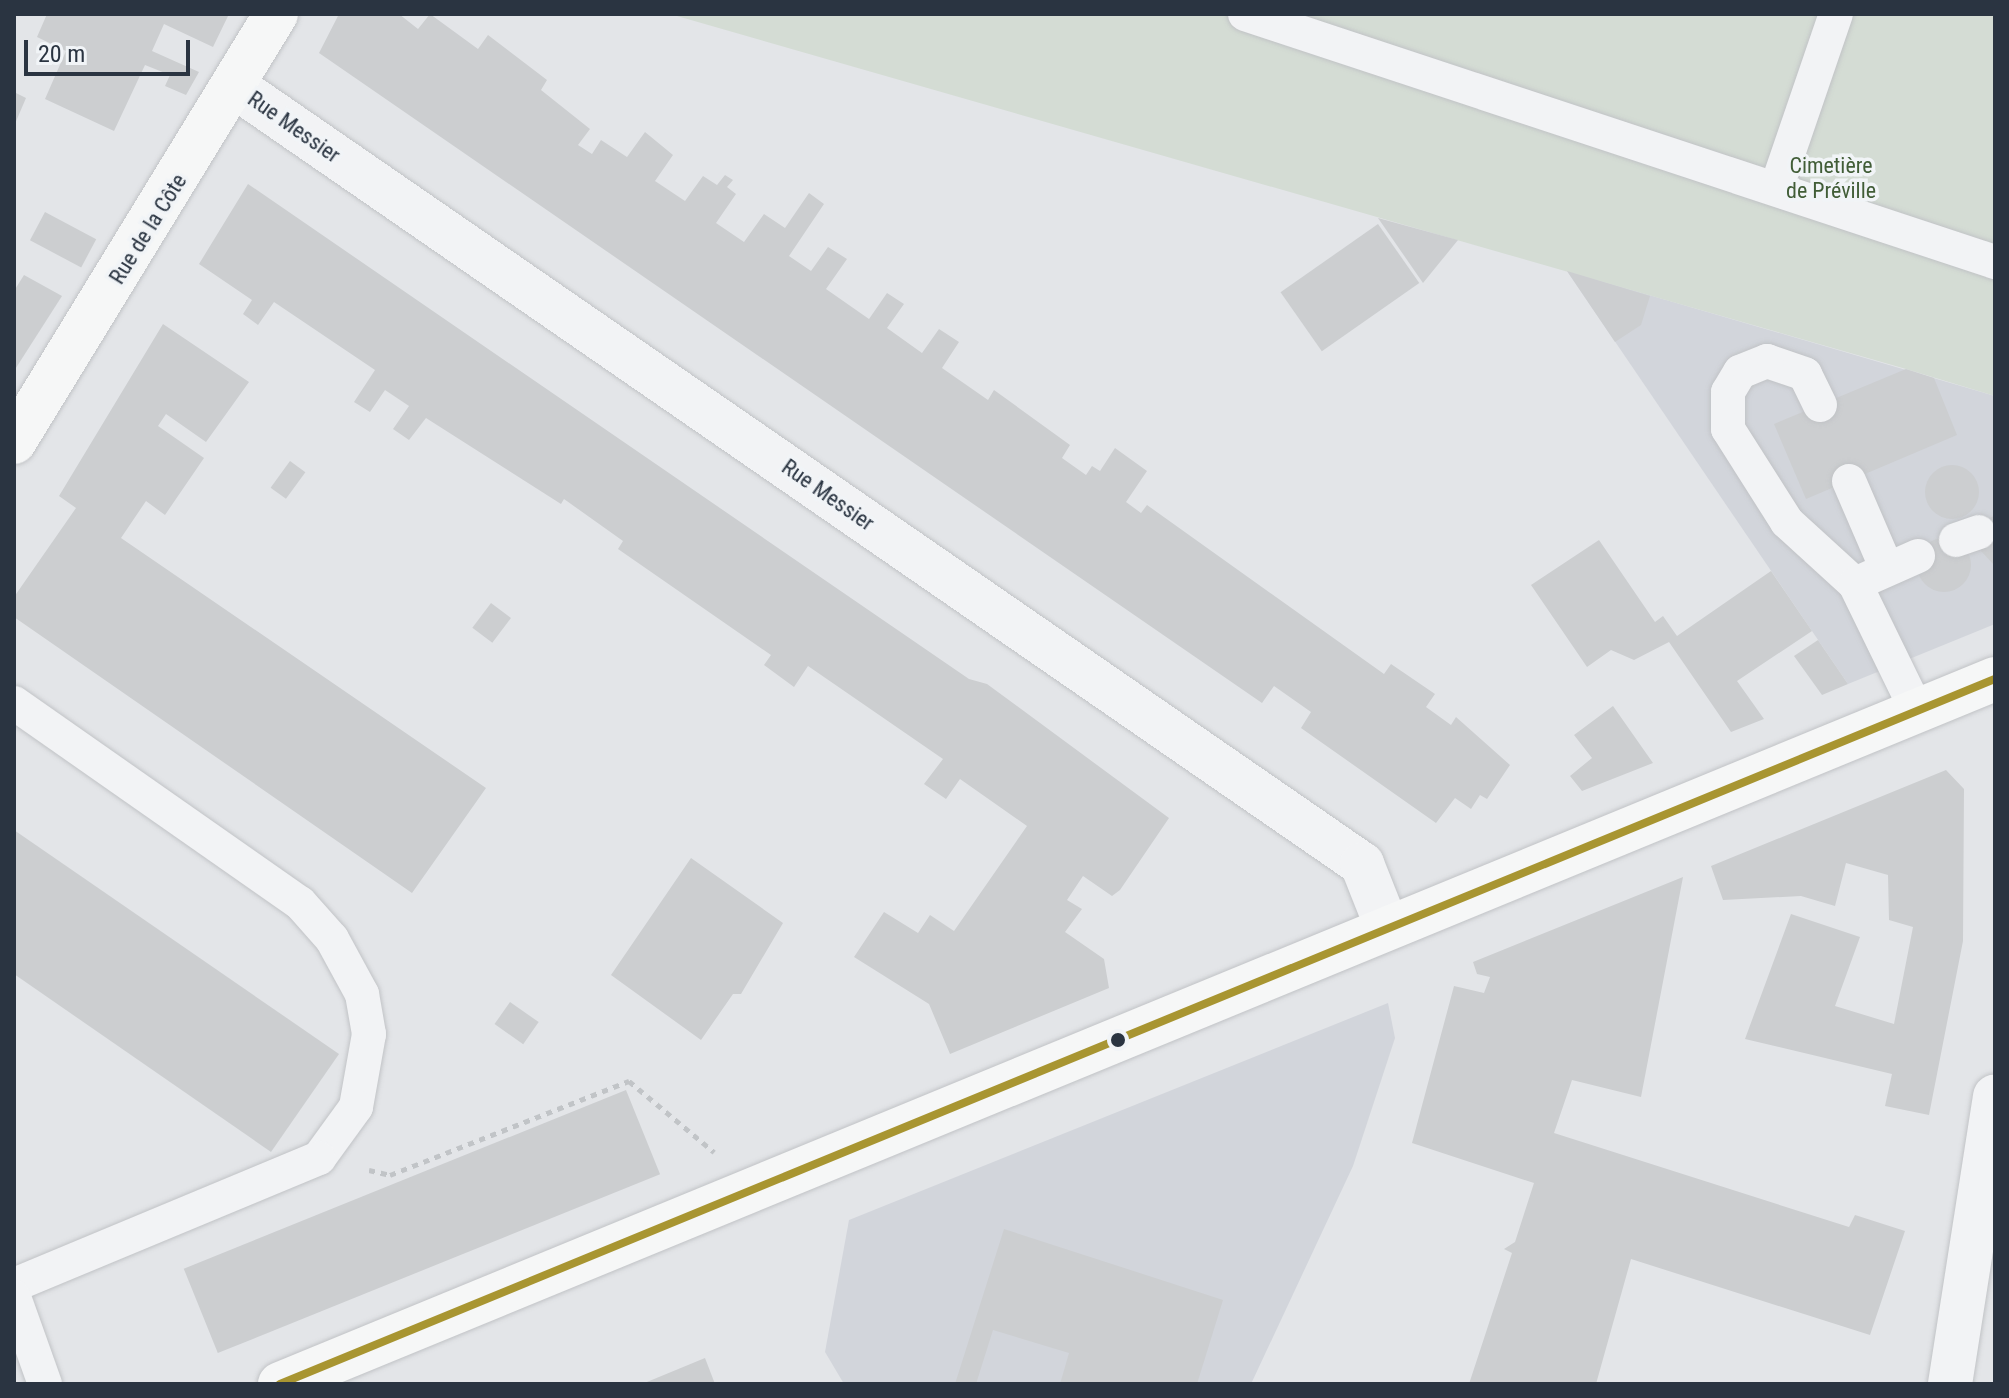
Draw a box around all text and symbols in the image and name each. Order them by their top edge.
scale bar [28,24,194,74]
text: 20 m [38,40,85,68]
street label: Rue Messier [243,86,345,168]
park label: Cimetière de Préville [1786,152,1876,204]
street label: Rue de la Côte [104,169,192,289]
street label: Rue Messier [777,454,879,536]
unlabelled marker [1110,1032,1126,1048]

